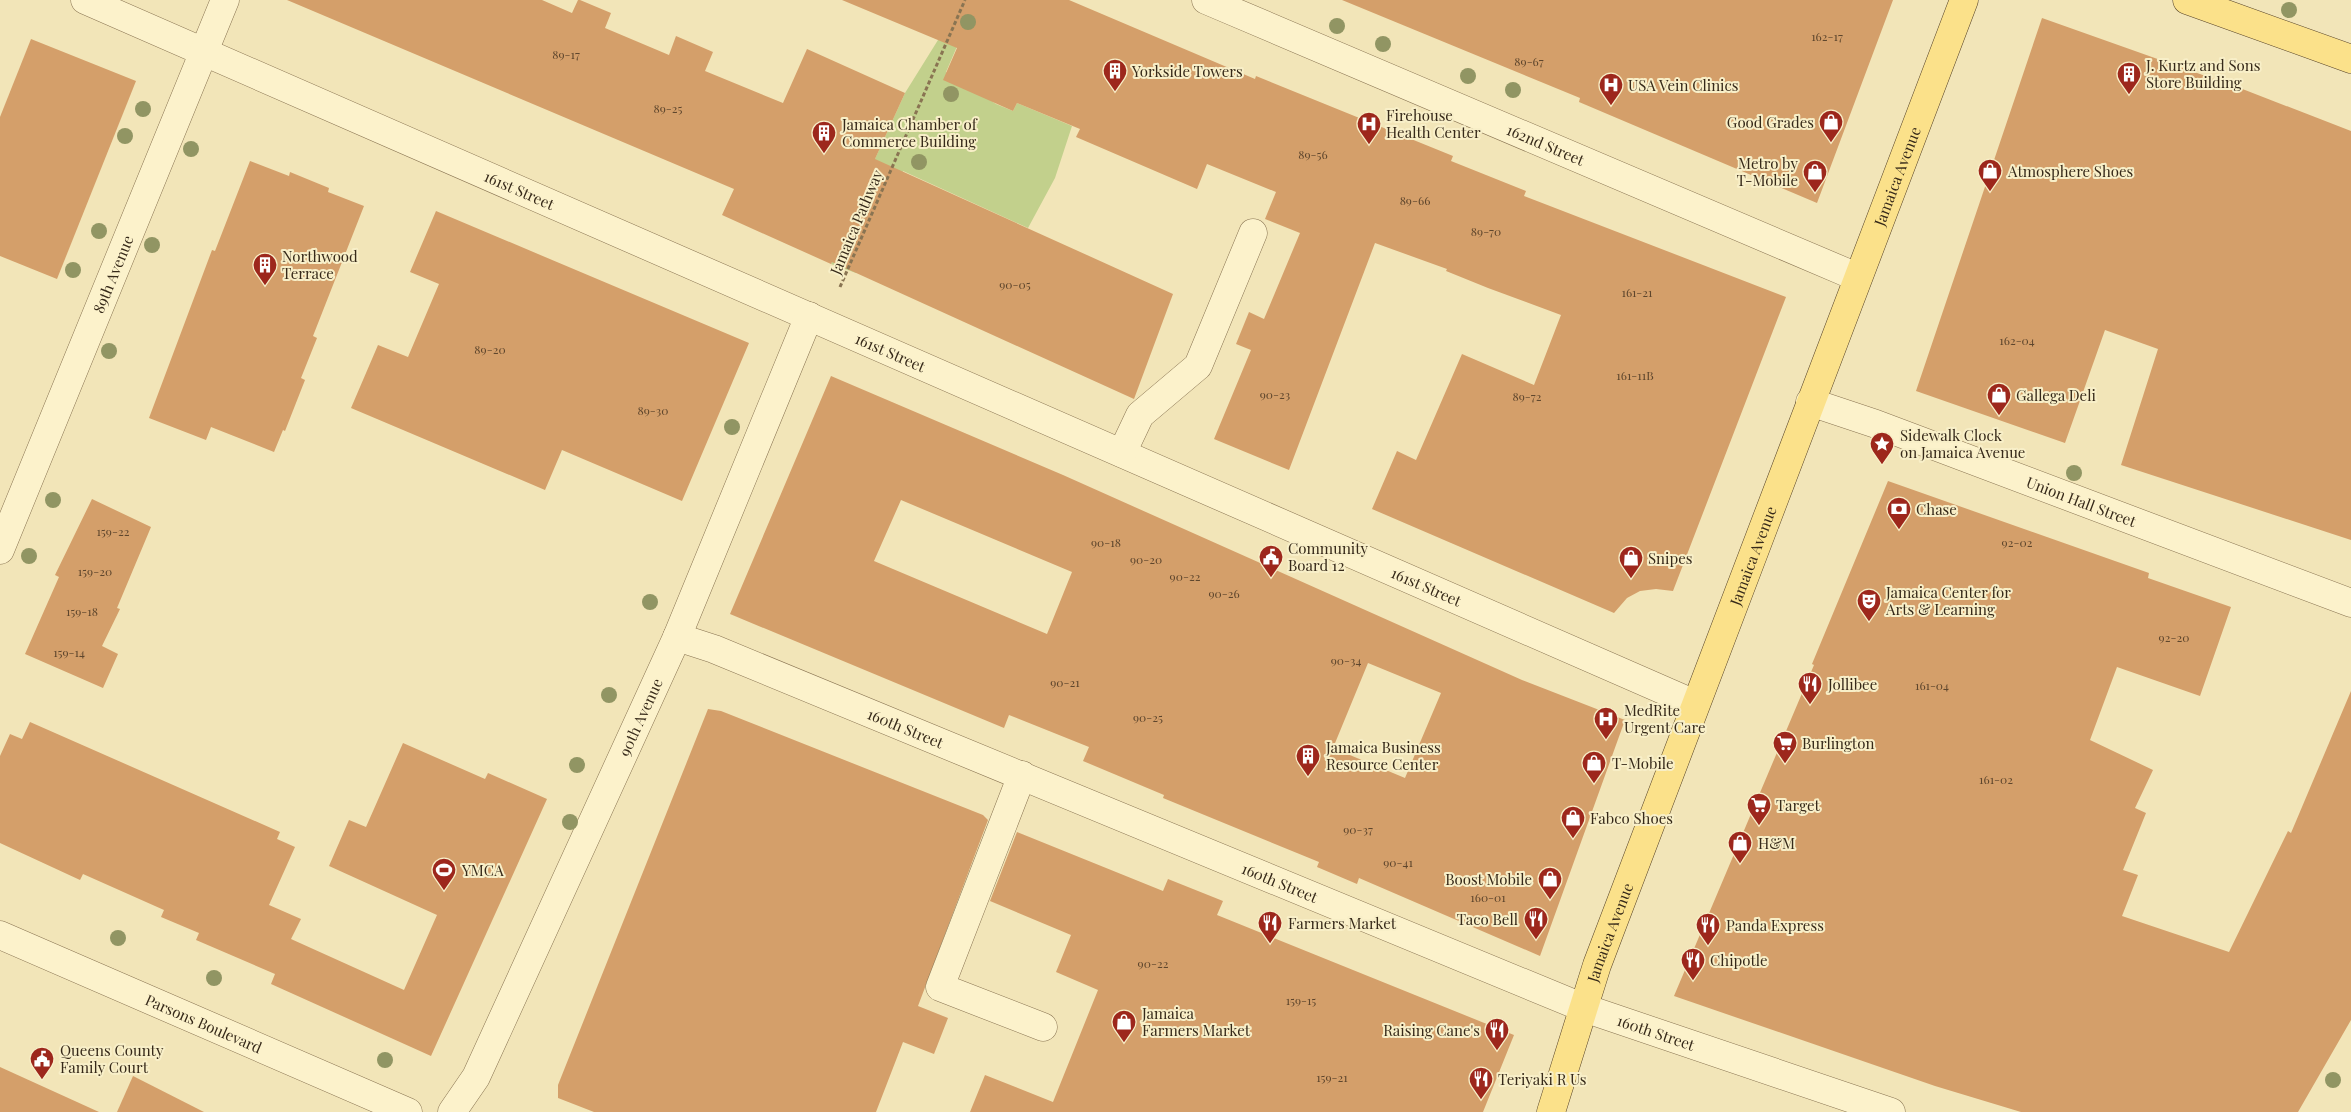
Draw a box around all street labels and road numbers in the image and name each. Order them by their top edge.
street label: 162nd Street [1504,119,1588,170]
street label: Jamaica Avenue [1869,124,1925,230]
street label: 161st Street [481,166,558,214]
street label: Jamaica Pathway [825,166,887,278]
street label: 89th Avenue [88,232,138,316]
street label: 161st Street [852,328,929,377]
street label: Union Hall Street [2024,472,2140,531]
street label: Jamaica Avenue [1724,503,1781,609]
street label: 161st Street [1388,562,1465,611]
street label: 90th Avenue [614,675,667,759]
street label: 160th Street [864,703,947,753]
street label: 160th Street [1239,858,1322,907]
street label: Jamaica Avenue [1582,880,1637,985]
street label: Parsons Boulevard [142,989,265,1058]
street label: 160th Street [1615,1010,1698,1055]

